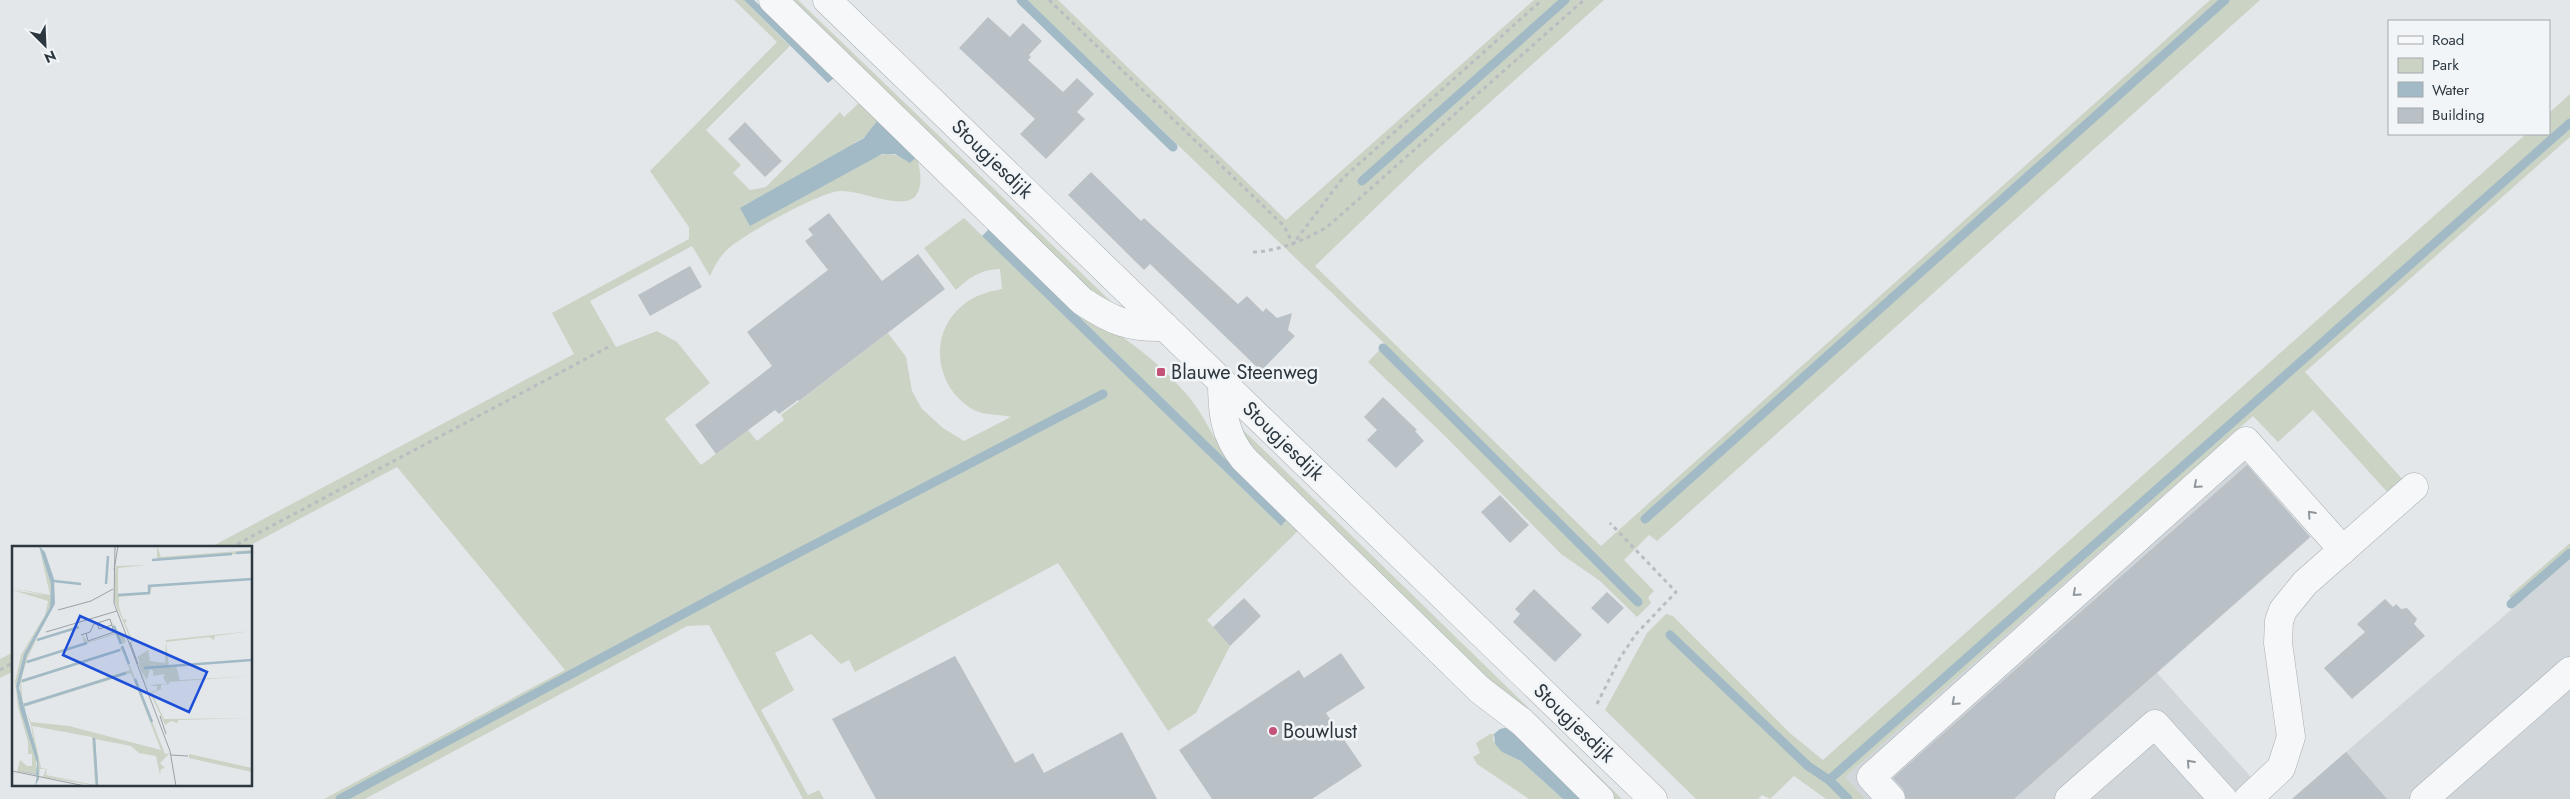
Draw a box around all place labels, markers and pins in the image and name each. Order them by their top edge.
place label: Blauwe Steenweg [1171,358,1318,387]
marker: Blauwe Steenweg [1155,366,1167,378]
place label: Bouwlust [1283,717,1357,746]
marker: Bouwlust [1267,725,1279,737]

